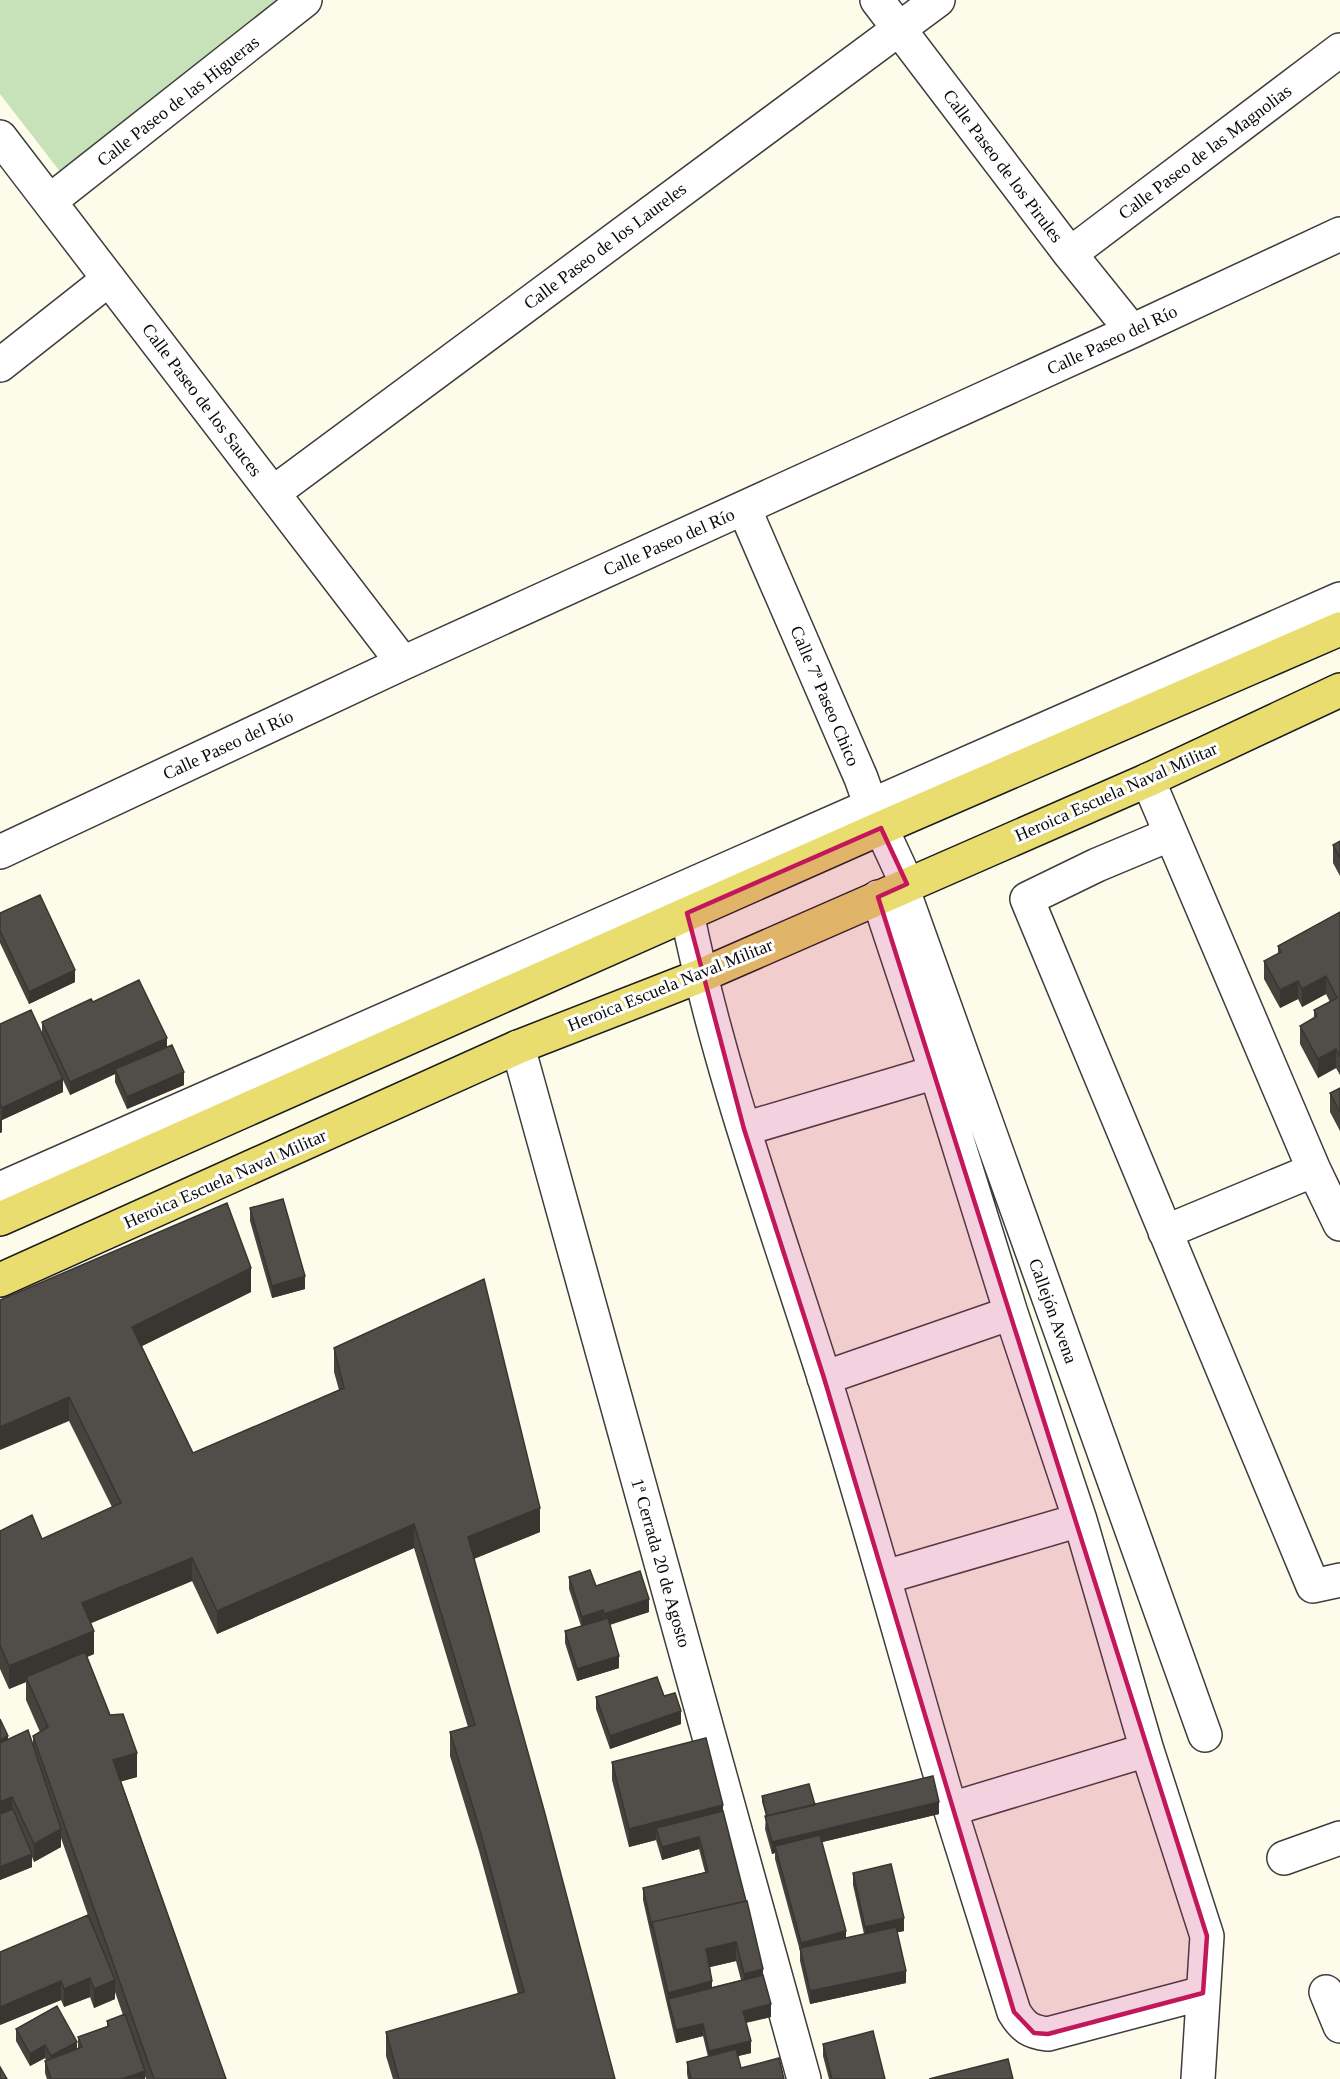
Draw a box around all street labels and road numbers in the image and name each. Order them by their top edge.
street label: Calle Paseo de las Higueras [93,32,263,170]
street label: Calle Paseo de las Magnolias [1115,81,1295,223]
street label: Calle Paseo de los Pirules [939,86,1067,246]
street label: Calle Paseo de los Laureles [520,178,690,314]
street label: Calle Paseo del Río [1044,301,1180,379]
street label: Calle Paseo de los Sauces [138,320,266,480]
street label: Calle Paseo del Río [600,504,738,580]
street label: Calle 7ª Paseo Chico [786,623,864,769]
street label: Calle Paseo del Río [160,706,296,784]
street label: Heroica Escuela Naval Militar [1012,738,1220,846]
street label: Heroica Escuela Naval Militar [565,935,775,1035]
street label: Heroica Escuela Naval Militar [121,1125,329,1233]
street label: Callejón Avena [1025,1256,1081,1366]
street label: 1ª Cerrada 20 de Agosto [627,1476,695,1650]

